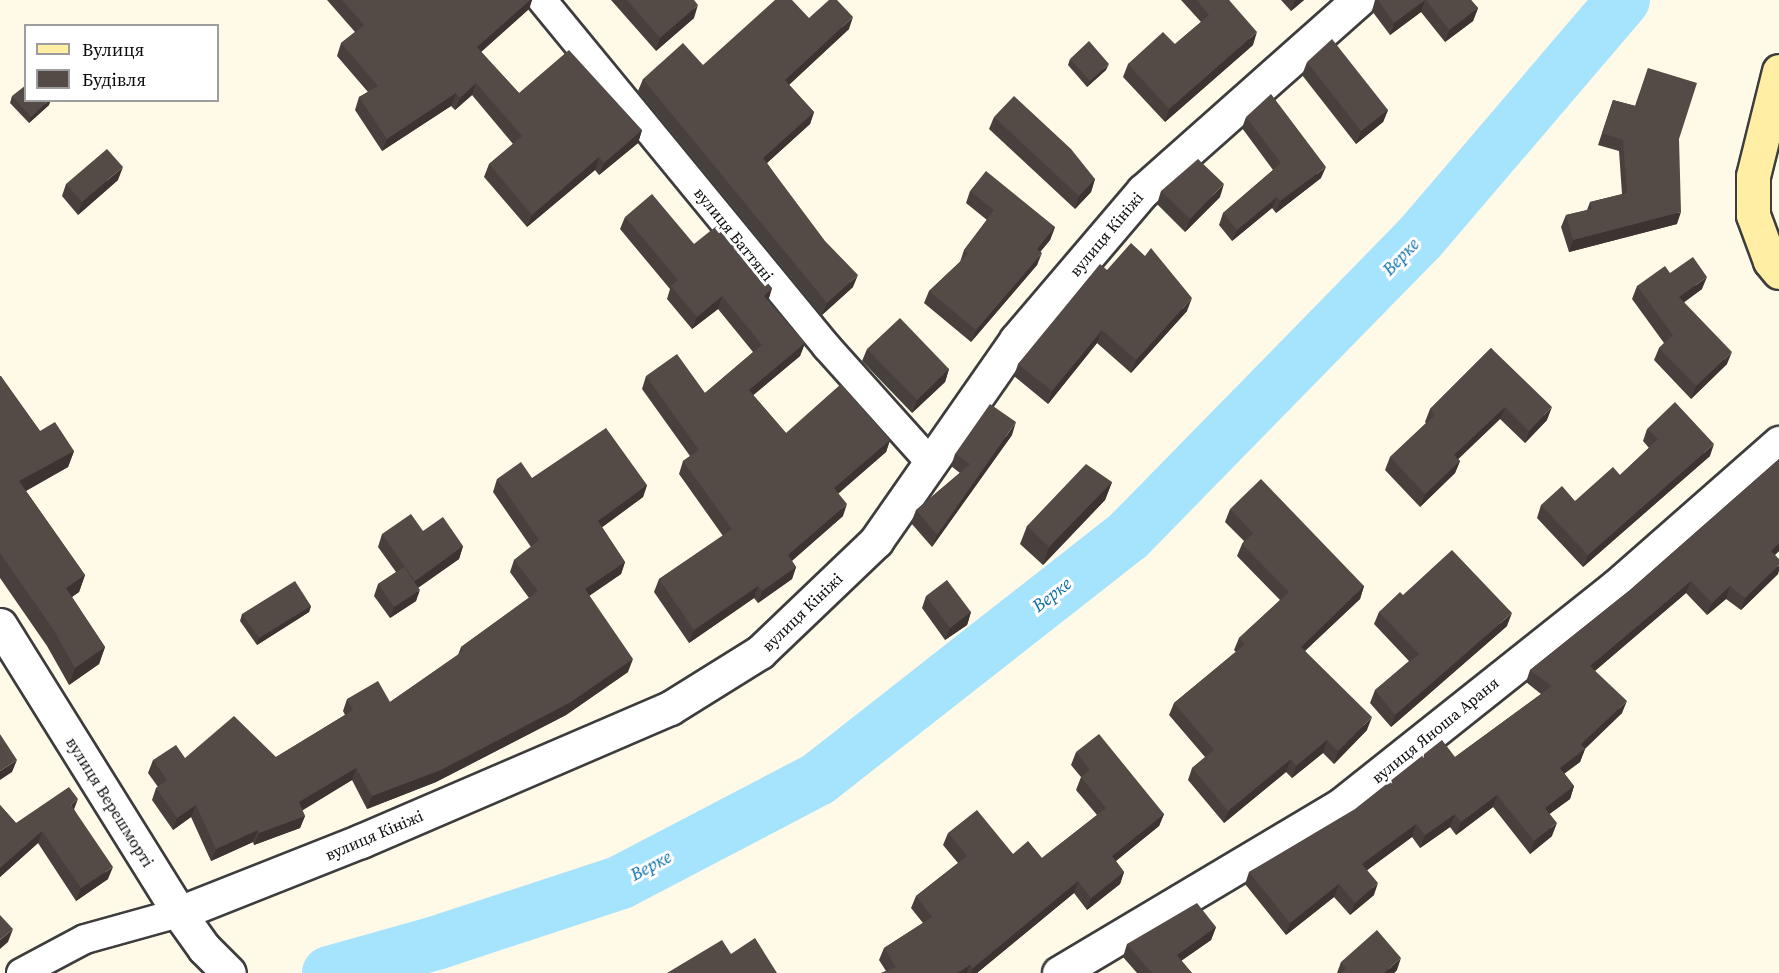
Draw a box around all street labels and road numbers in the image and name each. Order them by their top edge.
street label: вулиця Баттяні [690,183,778,285]
street label: вулиця Кініжі [1065,188,1147,280]
street label: вулиця Кініжі [758,569,846,655]
street label: вулиця Яноша Араня [1368,673,1502,787]
street label: вулиця Верешморті [62,734,158,870]
street label: вулиця Кініжі [322,806,426,864]

